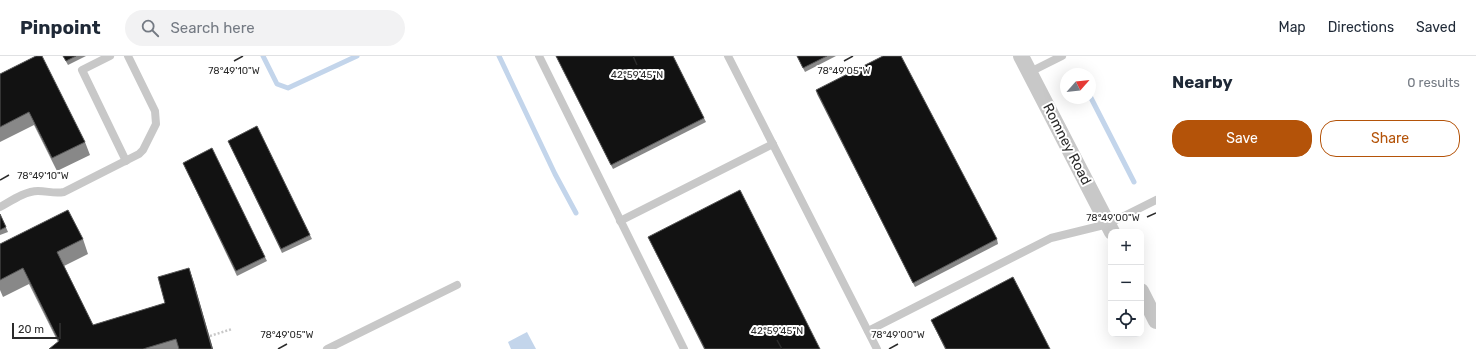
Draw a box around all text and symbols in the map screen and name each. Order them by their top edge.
search box [125,10,405,46]
text: Pinpoint [20,16,101,39]
icon: search [139,17,161,39]
text: Search here [171,19,255,37]
text: Map [1279,19,1306,36]
text: Directions [1328,19,1394,36]
text: Saved [1416,19,1456,36]
text: 78°49'10"W [208,65,260,77]
text: 78°49'05"W [817,65,871,77]
north arrow [1060,68,1096,104]
text: 42°59'45"N [611,69,663,81]
text: Nearby [1172,72,1233,92]
text: 0 results [1407,75,1460,90]
street label: Romney Road [1039,100,1095,188]
button: Save [1172,120,1312,157]
button: Share [1320,120,1460,157]
text: 78°49'10"W [17,170,69,182]
text: 78°49'00"W [1086,212,1140,224]
map controls [1108,229,1144,337]
button: + [1108,229,1144,265]
button: − [1108,265,1144,301]
button: locate [1108,301,1144,337]
scale bar [12,321,61,340]
text: 20 m [18,323,44,336]
text: 42°59'45"N [751,325,803,337]
text: 78°49'05"W [260,329,314,341]
text: 78°49'00"W [871,329,925,341]

